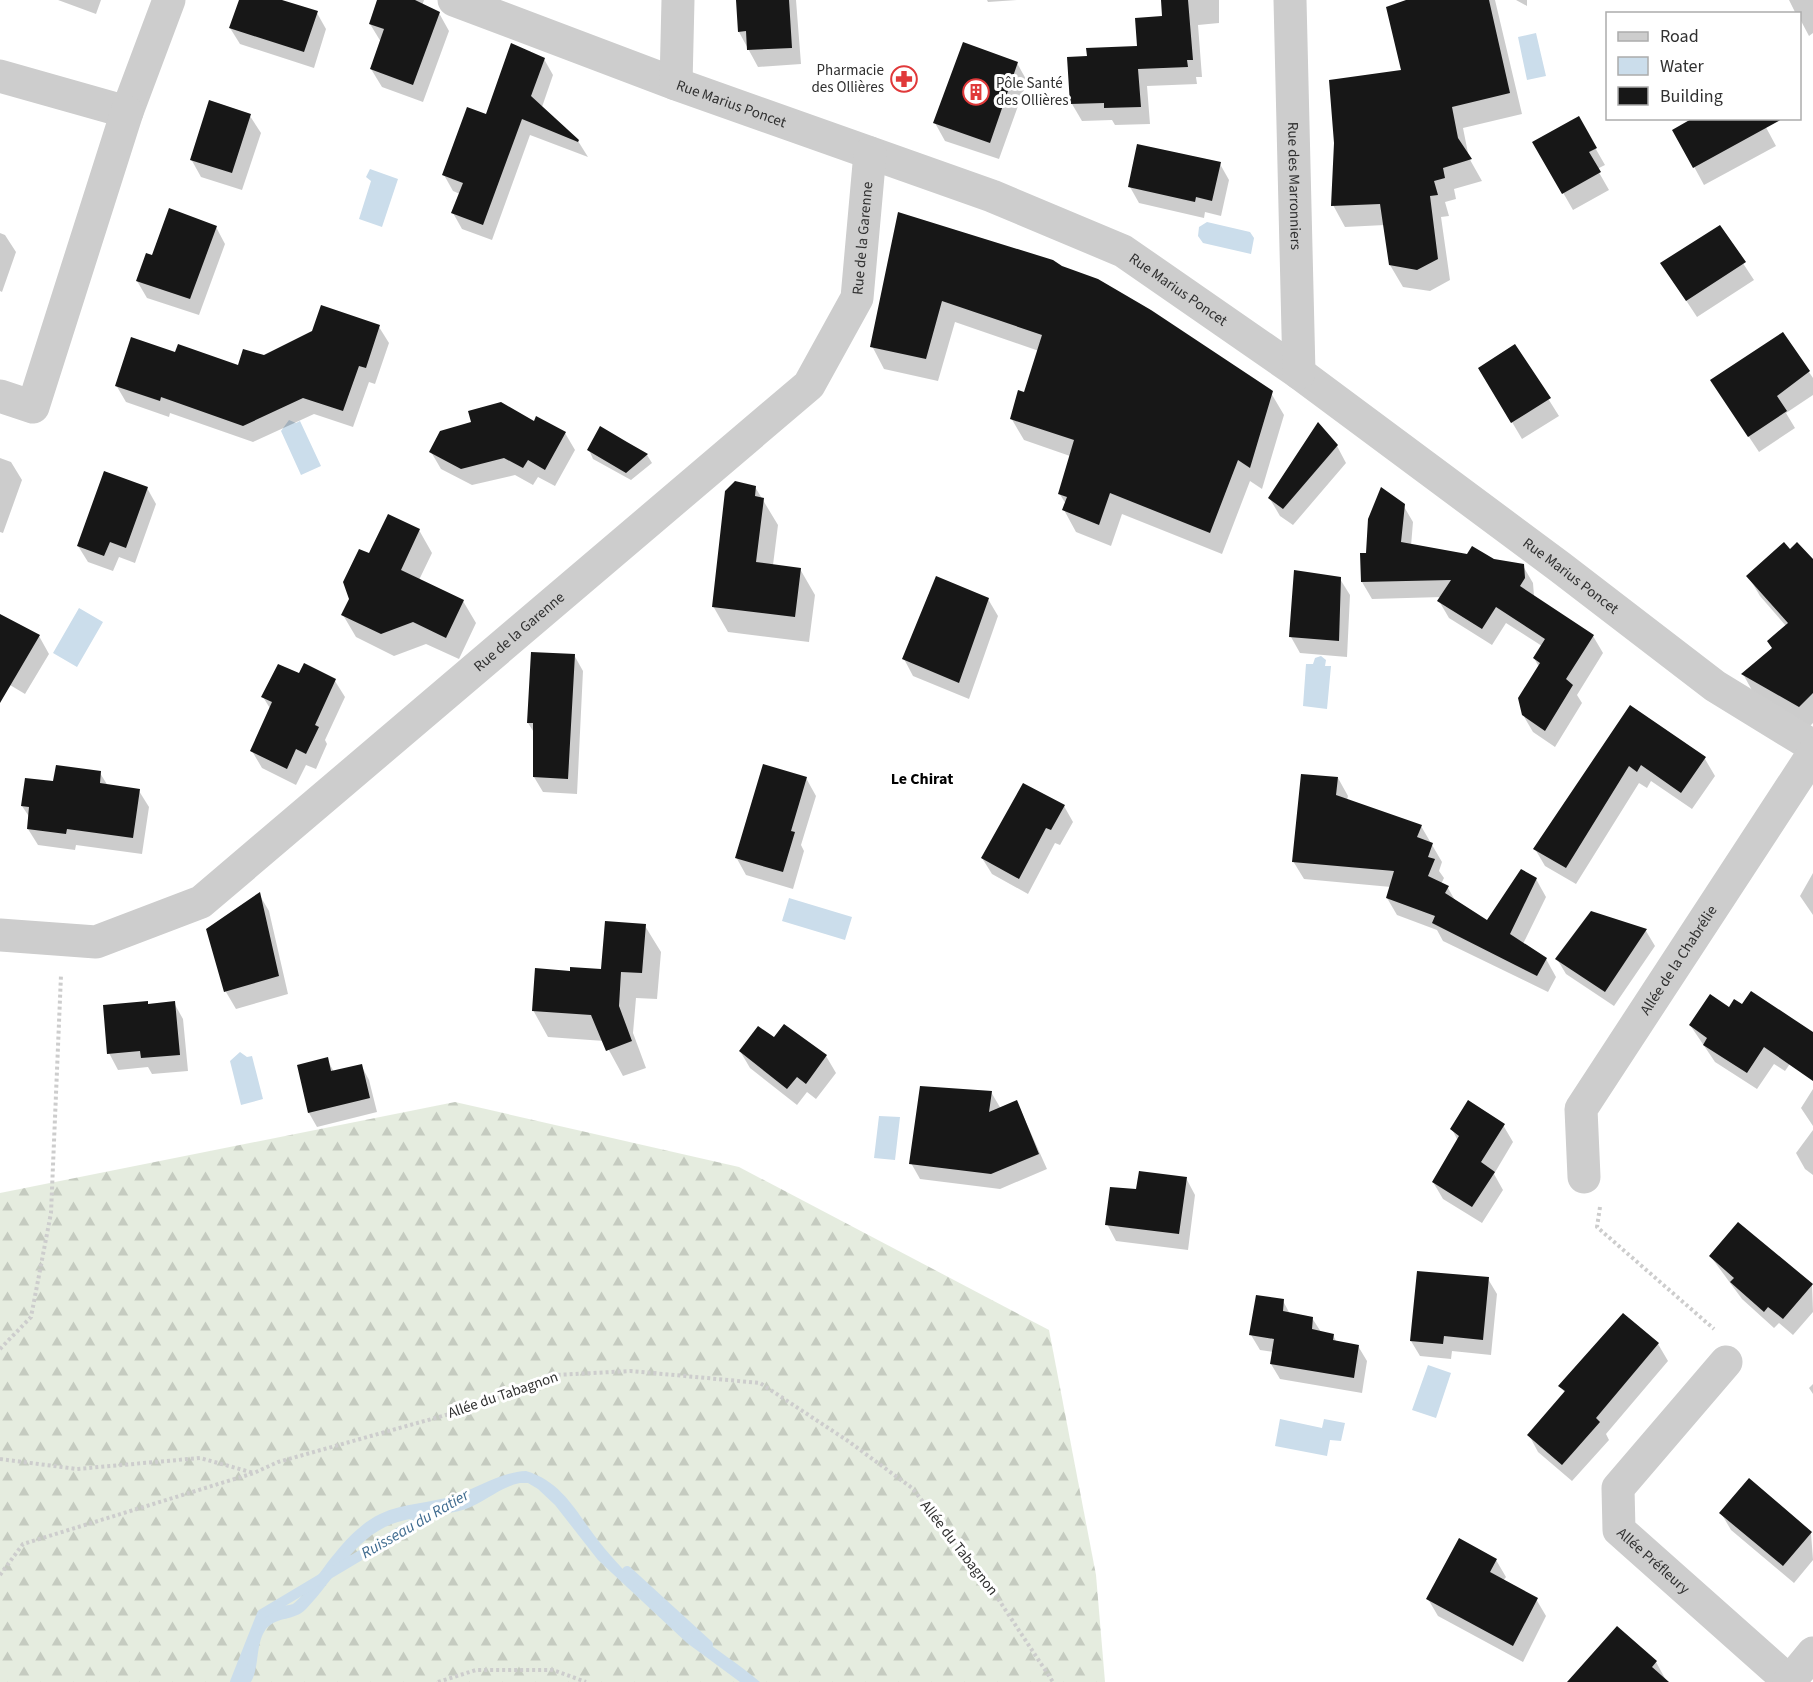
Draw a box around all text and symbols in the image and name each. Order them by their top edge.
legend [1606,12,1801,120]
text: Road [1660,24,1699,49]
text: Water [1660,54,1704,79]
place label: Pharmacie des Ollières [811,60,884,98]
pharmacy icon: Pharmacie des Ollières [889,64,919,94]
place label: Pôle Santé des Ollières [996,73,1069,111]
street label: Rue Marius Poncet [673,74,789,133]
building icon: Pôle Santé des Ollières [961,77,991,107]
text: Building [1660,84,1723,109]
street label: Rue des Marronniers [1282,122,1307,250]
street label: Rue de la Garenne [847,181,878,296]
street label: Rue Marius Poncet [1125,248,1232,331]
street label: Rue Marius Poncet [1519,532,1623,619]
street label: Rue de la Garenne [469,587,569,676]
district label: Le Chirat [891,768,953,790]
street label: Allée de la Chabrélie [1635,901,1722,1019]
street label: Allée du Tabagnon [445,1366,561,1424]
water label: Ruisseau du Ratier [357,1483,474,1564]
street label: Allée du Tabagnon [915,1496,1003,1600]
street label: Allée Préfleury [1612,1522,1694,1599]

